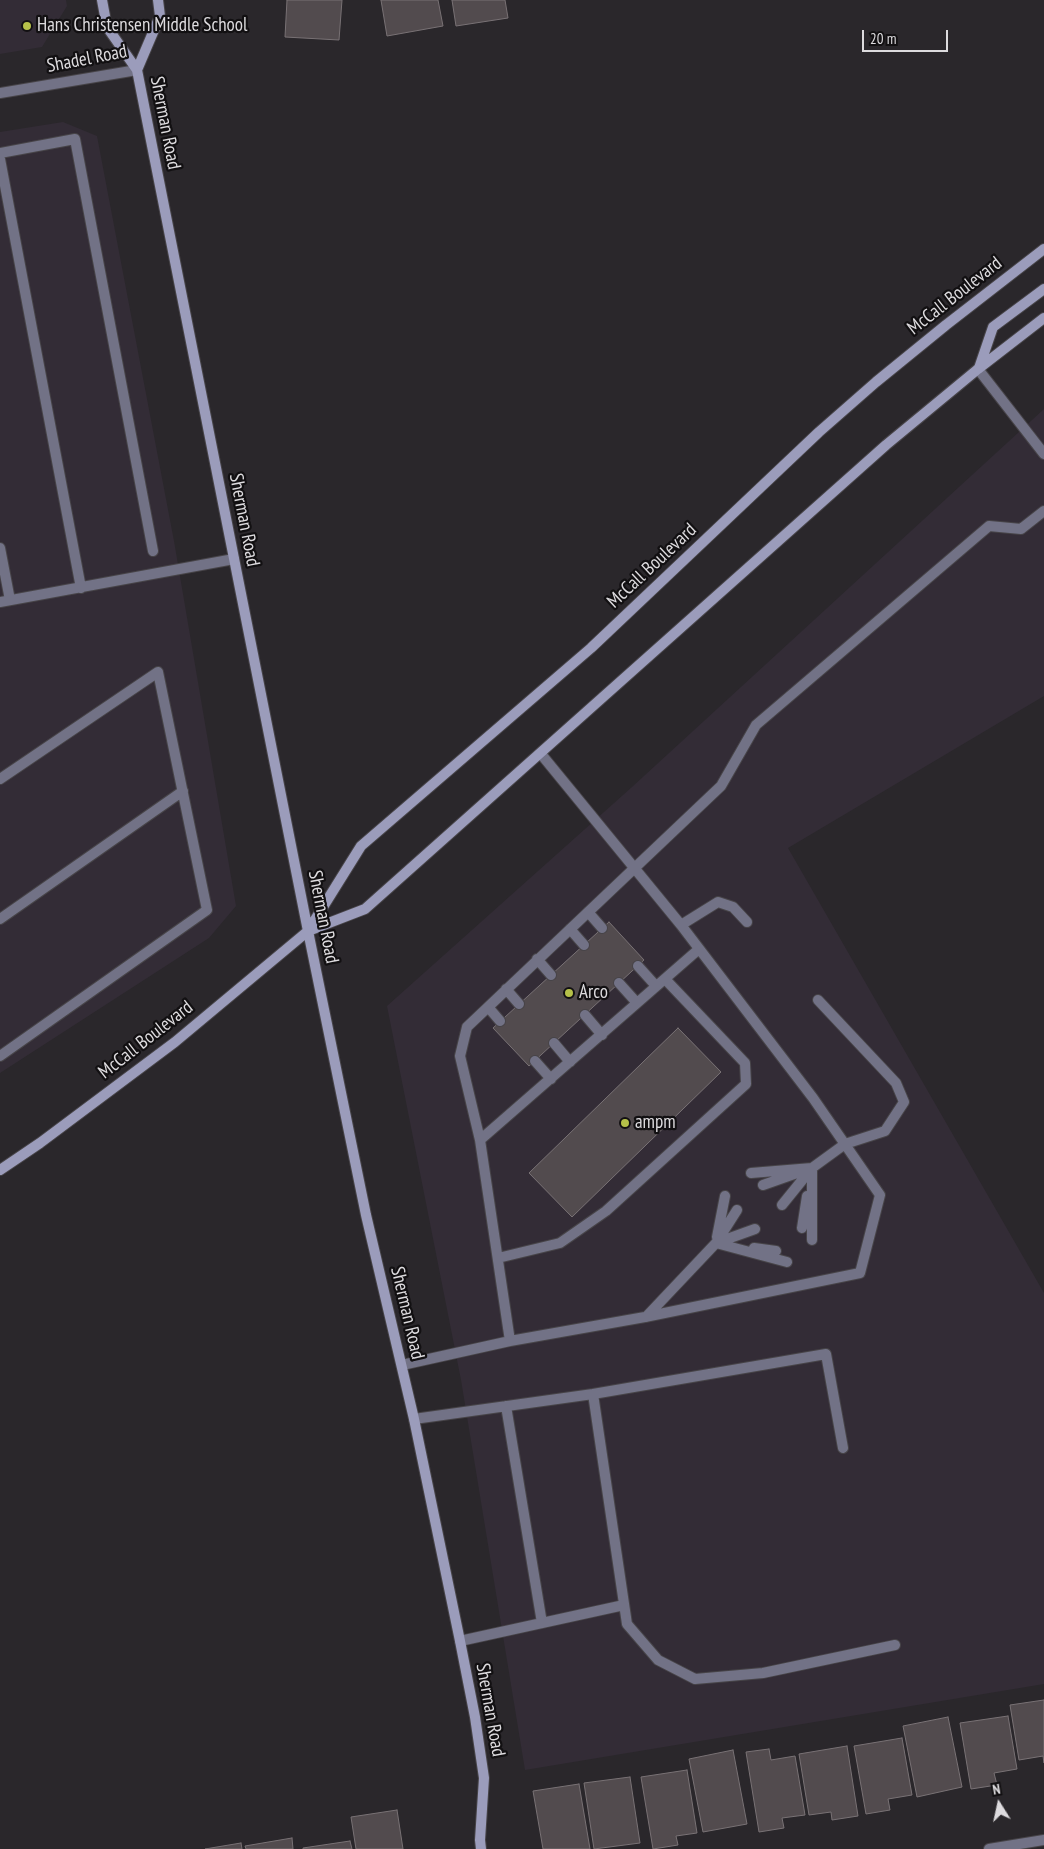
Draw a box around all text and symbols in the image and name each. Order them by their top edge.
place label: Hans Christensen Middle School [37,15,247,37]
marker: Hans Christensen Middle School [21,20,33,32]
scale bar [864,20,950,52]
text: 20 m [870,29,896,48]
street label: Shadel Road [45,40,129,78]
street label: Sherman Road [145,75,185,171]
street label: McCall Boulevard [903,252,1007,340]
street label: Sherman Road [224,472,264,568]
street label: McCall Boulevard [603,519,701,613]
street label: Sherman Road [303,869,343,965]
place label: Arco [579,982,608,1004]
marker: Arco [563,987,575,999]
street label: McCall Boulevard [94,996,198,1084]
place label: ampm [635,1112,676,1134]
marker: ampm [619,1117,631,1129]
street label: Sherman Road [385,1264,429,1362]
street label: Sherman Road [471,1662,509,1758]
north arrow [974,1779,1024,1829]
text: N [991,1780,1002,1799]

